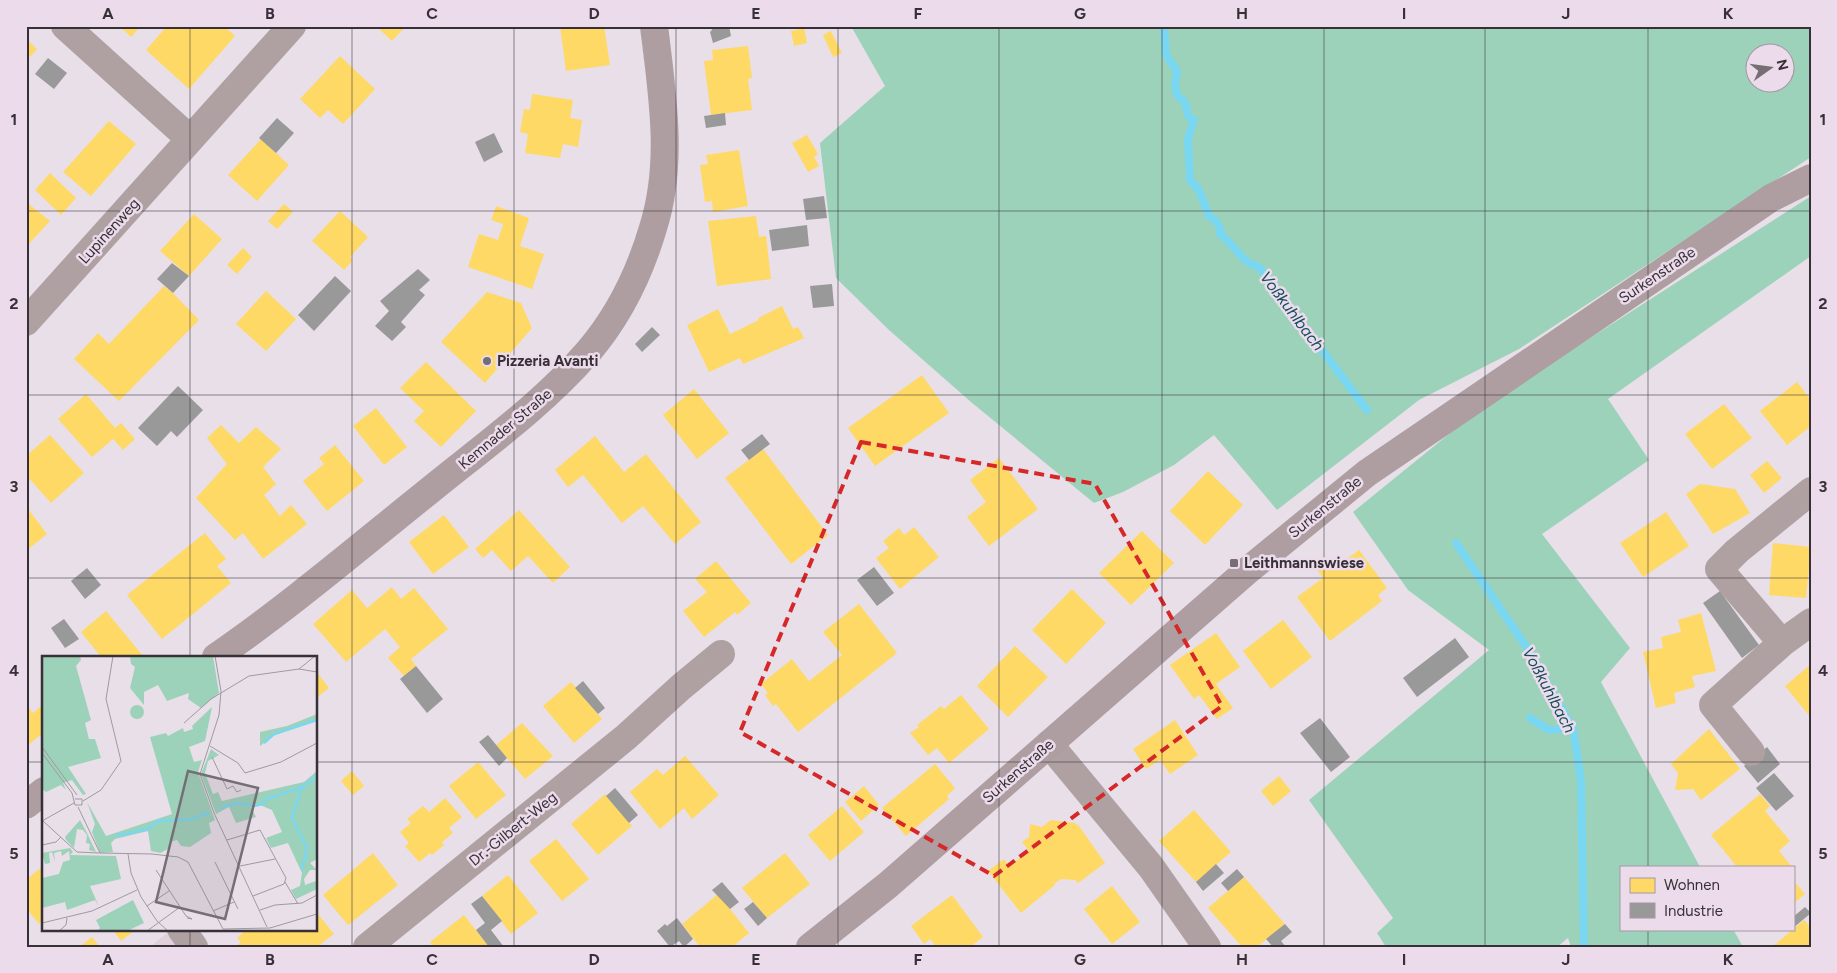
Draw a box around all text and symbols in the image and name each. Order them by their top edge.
text: A [102,4,114,23]
text: B [265,4,275,23]
text: C [426,4,438,23]
text: D [588,4,600,23]
text: E [751,4,761,23]
text: F [914,4,923,23]
text: G [1074,4,1086,23]
text: H [1236,4,1248,23]
text: I [1402,4,1406,23]
text: J [1562,4,1570,23]
text: K [1723,4,1734,23]
north arrow [1744,42,1794,92]
text: N [1773,58,1792,72]
text: 1 [11,110,17,129]
text: 1 [1820,110,1826,129]
street label: Lupinenweg [75,195,143,267]
street label: Surkenstraße [1615,243,1699,307]
water label: Voßkuhlbach [1256,268,1328,354]
text: 2 [9,294,19,313]
text: 2 [1818,294,1828,313]
place label: Pizzeria Avanti [497,352,599,370]
marker: Pizzeria Avanti [481,355,493,367]
street label: Kemnader Straße [455,385,555,473]
street label: Surkenstraße [1285,472,1365,542]
text: 3 [10,477,19,496]
text: 3 [1819,477,1828,496]
place label: Leithmannswiese [1244,554,1365,572]
marker: Leithmannswiese [1228,557,1240,569]
water label: Voßkuhlbach [1518,644,1580,736]
inset map [42,656,318,930]
text: 4 [9,661,19,680]
text: 4 [1818,661,1828,680]
street label: Surkenstraße [979,735,1057,807]
street label: Dr.-Gilbert-Weg [465,788,561,870]
text: 5 [9,844,19,863]
text: 5 [1818,844,1828,863]
legend [1620,866,1794,930]
text: Wohnen [1664,876,1720,894]
text: Industrie [1664,902,1723,920]
text: A [102,950,114,969]
text: B [265,950,275,969]
text: C [426,950,438,969]
text: D [588,950,600,969]
text: E [751,950,761,969]
text: F [914,950,923,969]
text: G [1074,950,1086,969]
text: H [1236,950,1248,969]
text: I [1402,950,1406,969]
text: J [1562,950,1570,969]
text: K [1723,950,1734,969]

